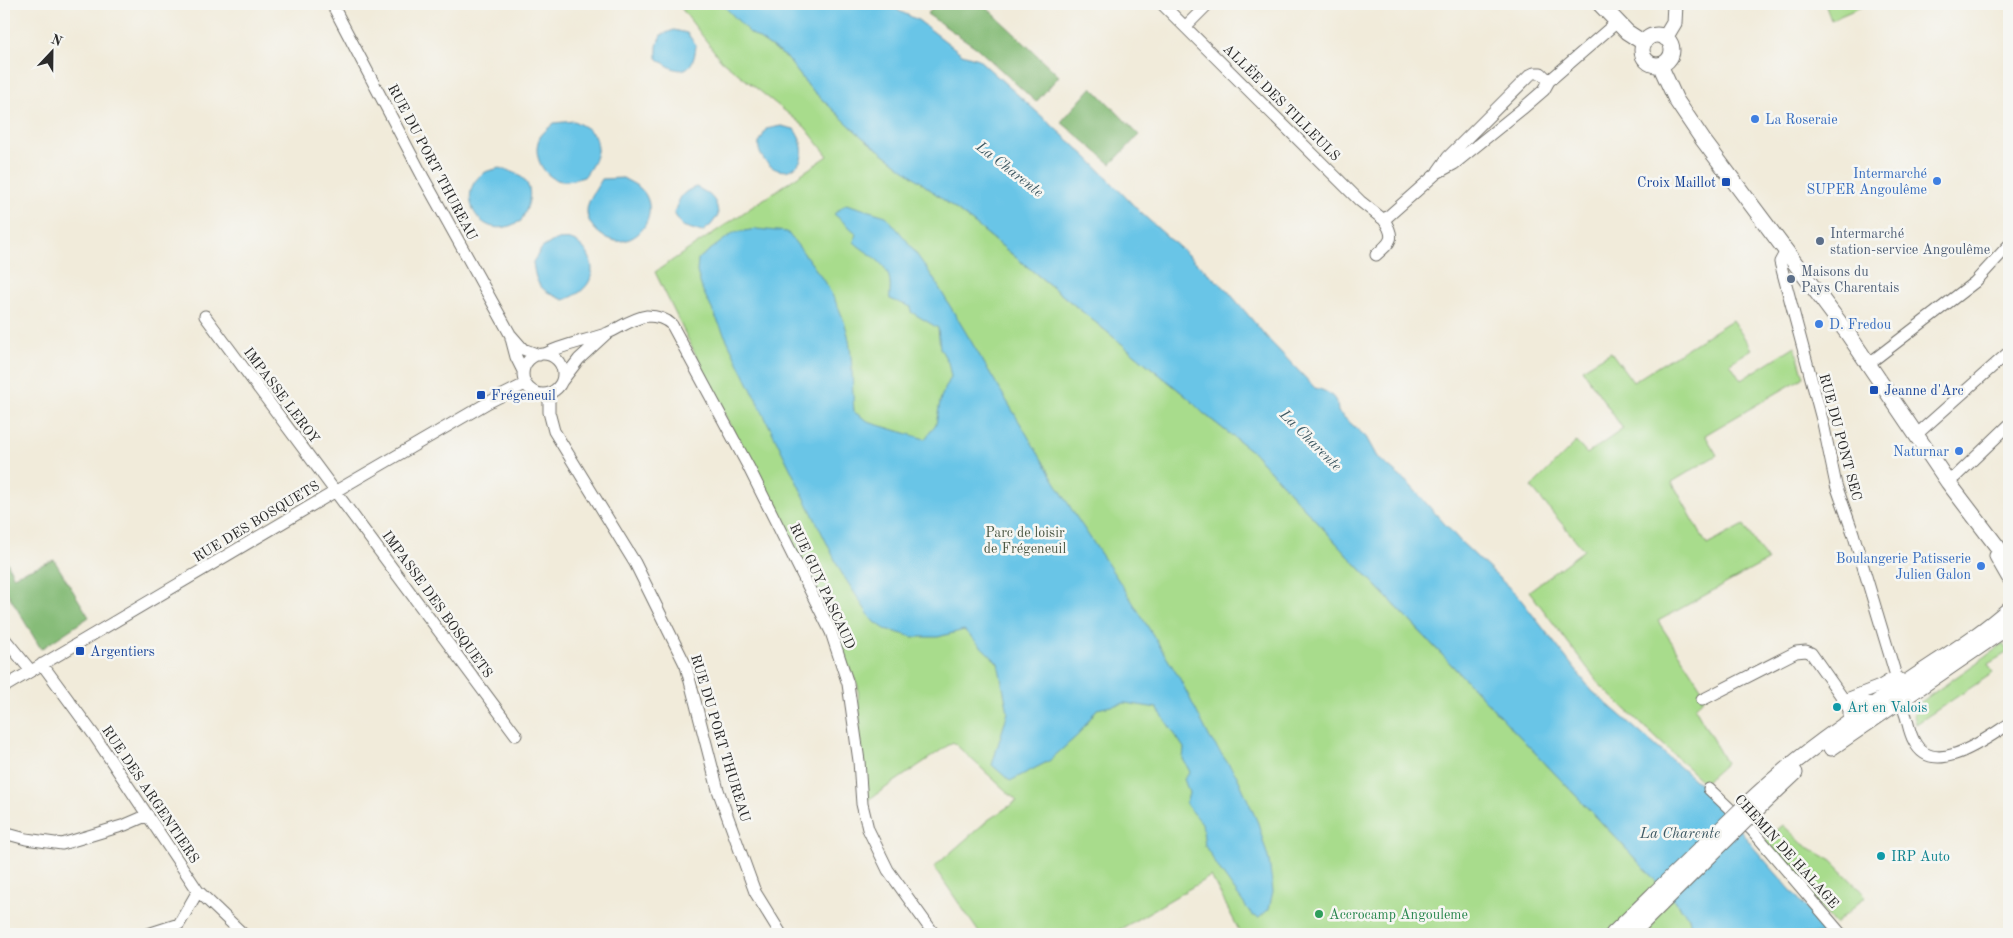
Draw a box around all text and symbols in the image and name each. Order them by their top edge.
north arrow [28,28,78,78]
text: N [49,32,64,49]
street label: ALLÉE DES TILLEULS [1220,39,1345,164]
street label: RUE DU PORT THUREAU [385,82,479,243]
marker: La Roseraie [1749,113,1761,125]
place label: La Roseraie [1765,113,1838,127]
water label: La Charente [972,139,1045,201]
place label: Intermarché SUPER Angoulême [1807,167,1927,197]
marker: Intermarché SUPER Angoulême [1931,175,1943,187]
place label: Croix Maillot [1637,176,1716,190]
marker: Croix Maillot [1720,176,1732,188]
place label: Intermarché station-service Angoulême [1830,227,1990,257]
marker: Intermarché station-service Angoulême [1814,235,1826,247]
place label: Maisons du Pays Charentais [1801,265,1899,295]
marker: Maisons du Pays Charentais [1785,273,1797,285]
marker: D. Fredou [1813,318,1825,330]
place label: D. Fredou [1829,318,1892,332]
street label: IMPASSE LEROY [241,345,322,446]
street label: RUE DU PONT SEC [1816,372,1864,502]
marker: Jeanne d'Arc [1868,384,1880,396]
place label: Jeanne d'Arc [1884,384,1964,398]
marker: Frégeneuil [475,389,487,401]
place label: Frégeneuil [491,389,556,403]
water label: La Charente [1276,407,1344,475]
place label: Naturnar [1893,445,1949,459]
marker: Naturnar [1953,445,1965,457]
street label: RUE DES BOSQUETS [191,479,322,565]
street label: RUE GUY PASCAUD [787,521,857,652]
park label: Parc de loisir de Frégeneuil [984,526,1066,556]
street label: IMPASSE DES BOSQUETS [379,529,495,681]
place label: Boulangerie Patisserie Julien Galon [1836,552,1971,582]
marker: Boulangerie Patisserie Julien Galon [1975,560,1987,572]
marker: Argentiers [74,645,86,657]
place label: Argentiers [90,645,155,659]
street label: RUE DU PORT THUREAU [688,653,752,824]
marker: Art en Valois [1831,701,1843,713]
place label: Art en Valois [1847,701,1927,715]
street label: RUE DES ARGENTIERS [99,723,201,866]
street label: CHEMIN DE HALAGE [1732,792,1841,911]
water label: La Charente [1639,827,1720,842]
marker: IRP Auto [1875,850,1887,862]
place label: IRP Auto [1891,850,1950,864]
marker: Accrocamp Angouleme [1313,908,1325,920]
place label: Accrocamp Angouleme [1329,908,1468,922]

